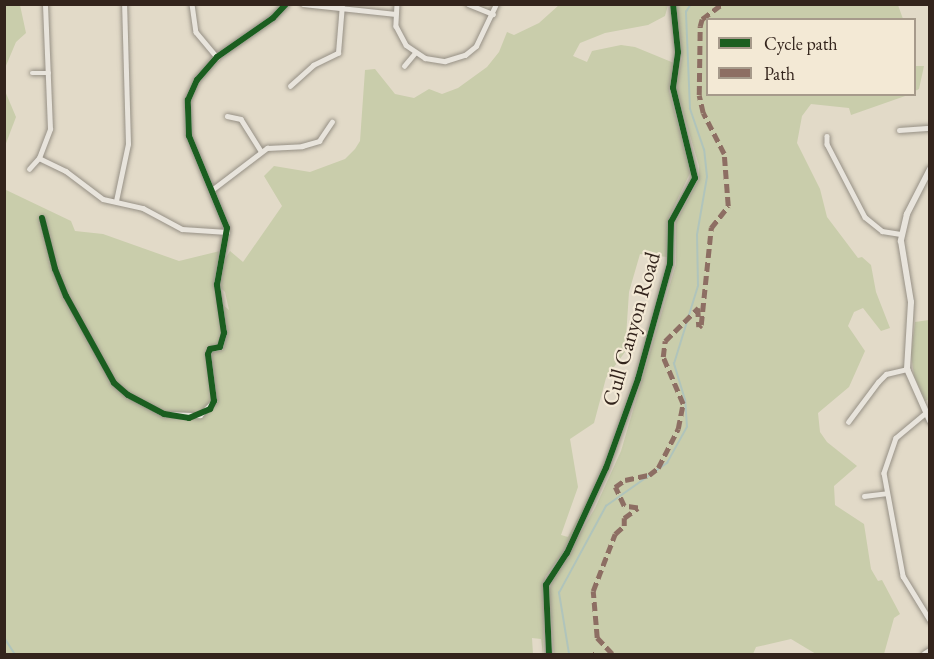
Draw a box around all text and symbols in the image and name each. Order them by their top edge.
legend [706,18,916,96]
text: Cycle path [764,32,838,55]
text: Path [764,62,795,85]
street label: Cull Canyon Road [596,249,666,409]

